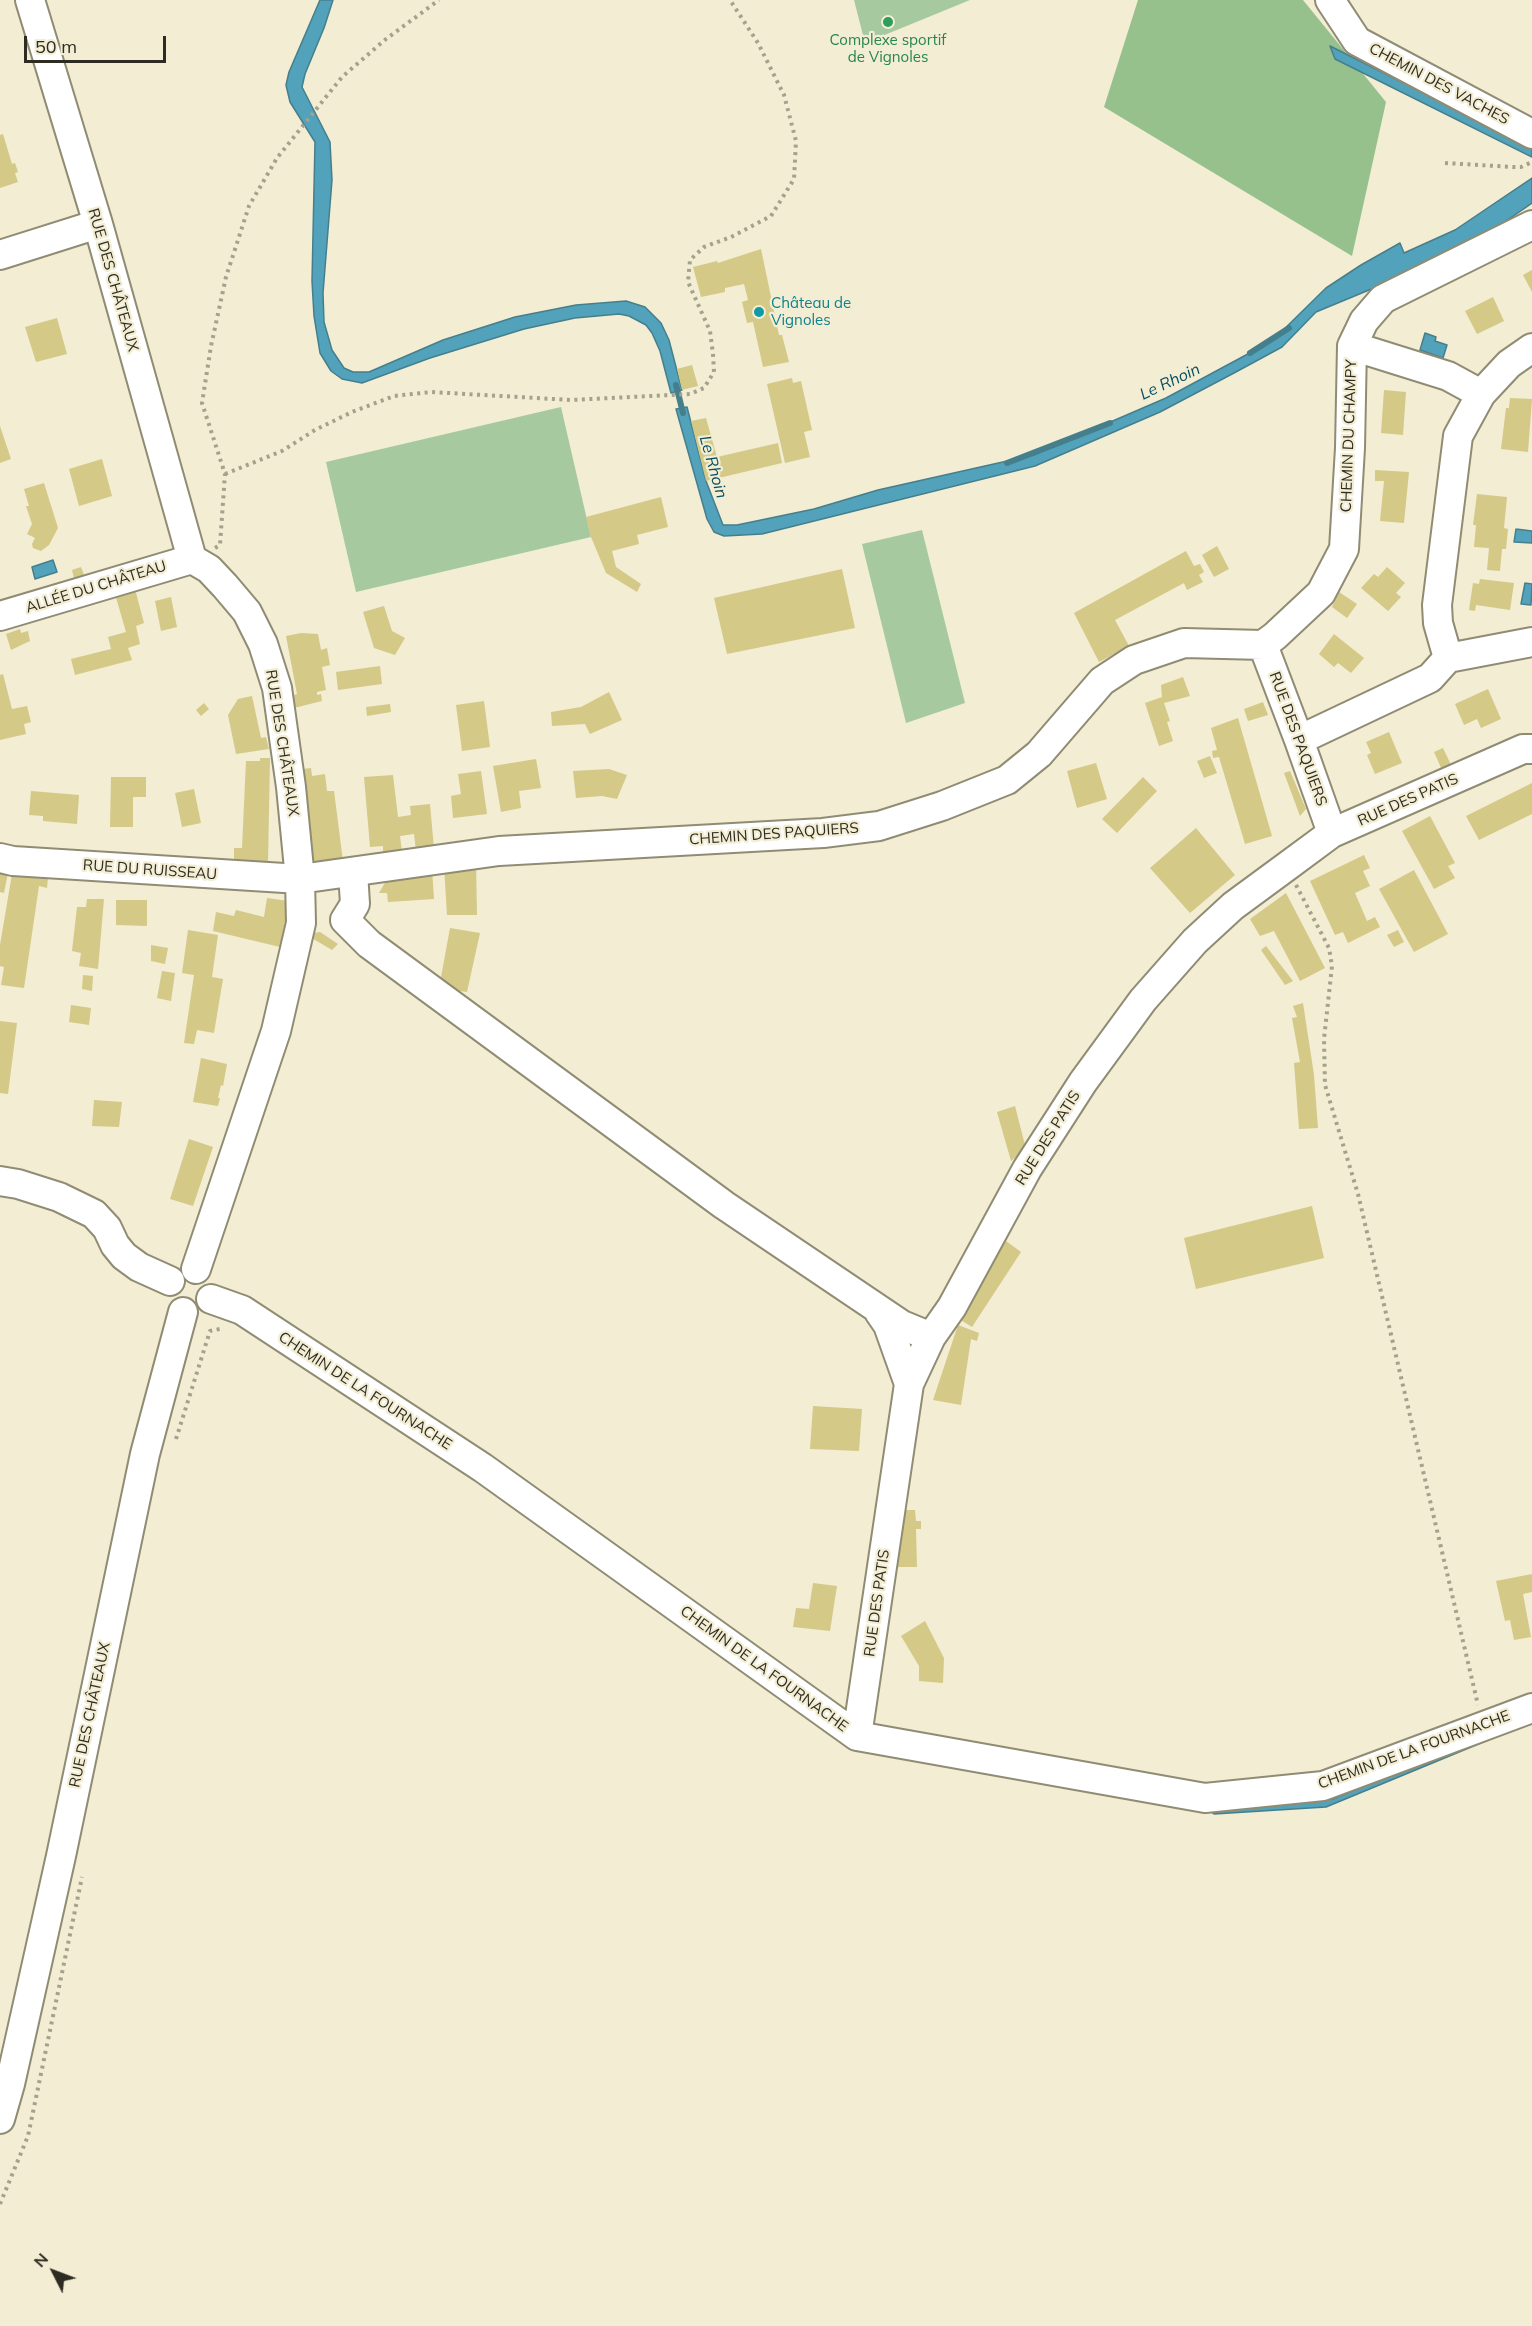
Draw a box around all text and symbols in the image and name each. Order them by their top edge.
marker: Complexe sportif de Vignoles [881,15,895,29]
scale bar [27,24,170,62]
place label: Complexe sportif de Vignoles [830,31,946,66]
text: 50 m [35,35,77,58]
street label: CHEMIN DES VACHES [1366,39,1512,129]
street label: RUE DES CHÂTEAUX [84,206,142,354]
place label: Château de Vignoles [771,294,851,329]
marker: Château de Vignoles [752,305,766,319]
street label: CHEMIN DU CHAMPY [1337,359,1361,513]
water label: Le Rhoin [1137,360,1203,404]
water label: Le Rhoin [695,433,731,501]
street label: ALLÉE DU CHÂTEAU [23,557,169,617]
street label: RUE DES CHÂTEAUX [262,668,302,818]
street label: RUE DES PAQUIERS [1265,669,1331,809]
street label: RUE DES PATIS [1355,770,1461,830]
street label: CHEMIN DES PAQUIERS [689,819,859,849]
street label: RUE DU RUISSEAU [82,856,218,884]
street label: RUE DES PATIS [1012,1087,1084,1189]
street label: CHEMIN DE LA FOURNACHE [275,1328,455,1454]
street label: RUE DES PATIS [861,1548,893,1658]
street label: CHEMIN DE LA FOURNACHE [677,1602,851,1736]
street label: RUE DES CHÂTEAUX [66,1641,114,1789]
street label: CHEMIN DE LA FOURNACHE [1316,1707,1512,1793]
north arrow [24,2242,84,2302]
text: N [29,2249,52,2271]

